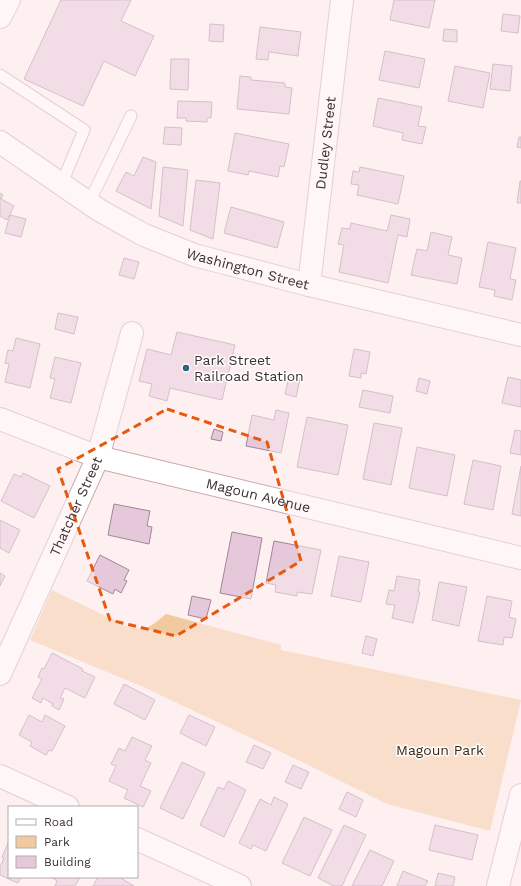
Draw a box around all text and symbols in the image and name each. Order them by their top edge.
street label: Dudley Street [312,96,339,190]
street label: Washington Street [184,245,311,293]
place label: Park Street Railroad Station [194,352,304,384]
marker: Park Street Railroad Station [181,363,191,373]
street label: Thatcher Street [46,454,105,559]
street label: Magoun Avenue [205,475,312,515]
park label: Magoun Park [396,742,484,758]
legend [8,806,138,878]
text: Road [44,815,73,829]
text: Park [44,835,70,849]
text: Building [44,855,91,869]

